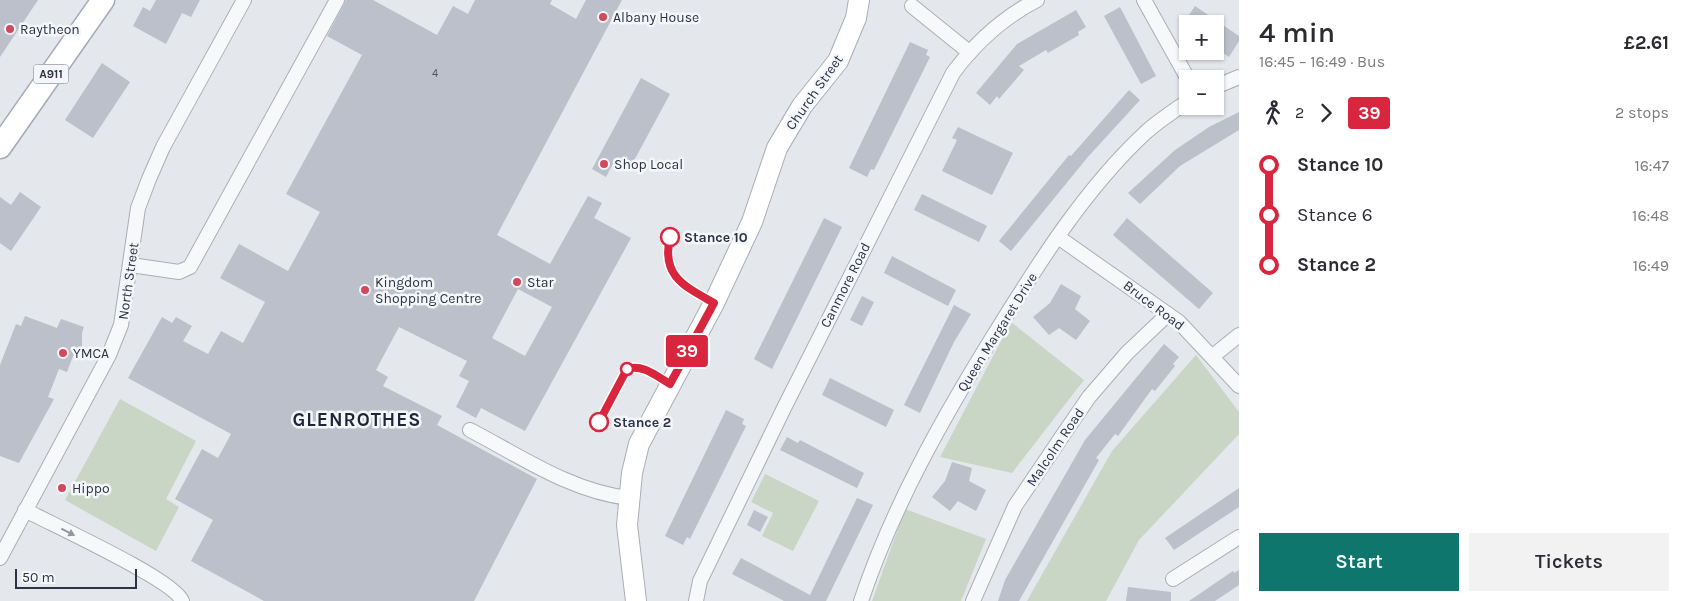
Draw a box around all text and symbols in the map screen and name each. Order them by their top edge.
place label: Albany House [613,9,699,26]
marker: Albany House [597,11,609,23]
map controls [1179,15,1224,115]
button: + [1179,15,1224,60]
text: 4 min [1259,16,1335,49]
place label: Raytheon [20,21,80,38]
marker: Raytheon [4,23,16,35]
text: £2.61 [1624,32,1669,54]
street label: Church Street [782,51,847,133]
text: 16:45 – 16:49 · Bus [1259,52,1385,71]
road number: A911 [34,64,68,84]
house number: 4 [432,67,438,80]
button: − [1179,70,1224,115]
icon: walk [1259,99,1287,127]
icon: forward [1312,99,1340,127]
text: 39 [1358,102,1380,124]
text: 2 [1295,103,1304,122]
text: 2 stops [1615,103,1669,122]
text: Stance 10 [1297,154,1383,176]
place label: Shop Local [614,156,683,173]
text: 16:47 [1634,156,1669,175]
marker: Shop Local [598,158,610,170]
text: Stance 6 [1297,204,1373,226]
text: 16:48 [1632,206,1669,225]
marker: Stance 10 [660,227,680,247]
place label: Stance 10 [684,229,748,246]
street label: Canmore Road [817,240,874,331]
street label: North Street [115,241,142,321]
text: Stance 2 [1297,254,1376,276]
text: 16:49 [1633,256,1669,275]
street label: Queen Margaret Drive [954,270,1041,395]
place label: Kingdom Shopping Centre [375,274,482,307]
place label: Star [527,274,554,291]
marker: Star [511,276,523,288]
street label: Bruce Road [1120,277,1188,334]
marker: Kingdom Shopping Centre [359,284,371,296]
line badge: 39 [664,335,710,367]
text: 39 [676,340,698,362]
place label: YMCA [73,345,109,362]
marker: YMCA [57,347,69,359]
unlabelled marker [620,362,634,376]
street label: Malcolm Road [1023,405,1088,490]
district label: GLENROTHES [293,409,421,431]
marker: Stance 2 [589,412,609,432]
place label: Stance 2 [613,414,671,431]
place label: Hippo [72,480,110,497]
marker: Hippo [56,482,68,494]
one-way arrow [61,528,76,536]
button: Start [1259,533,1459,591]
button: Tickets [1469,533,1669,591]
scale bar [15,566,138,589]
text: 50 m [22,569,55,586]

